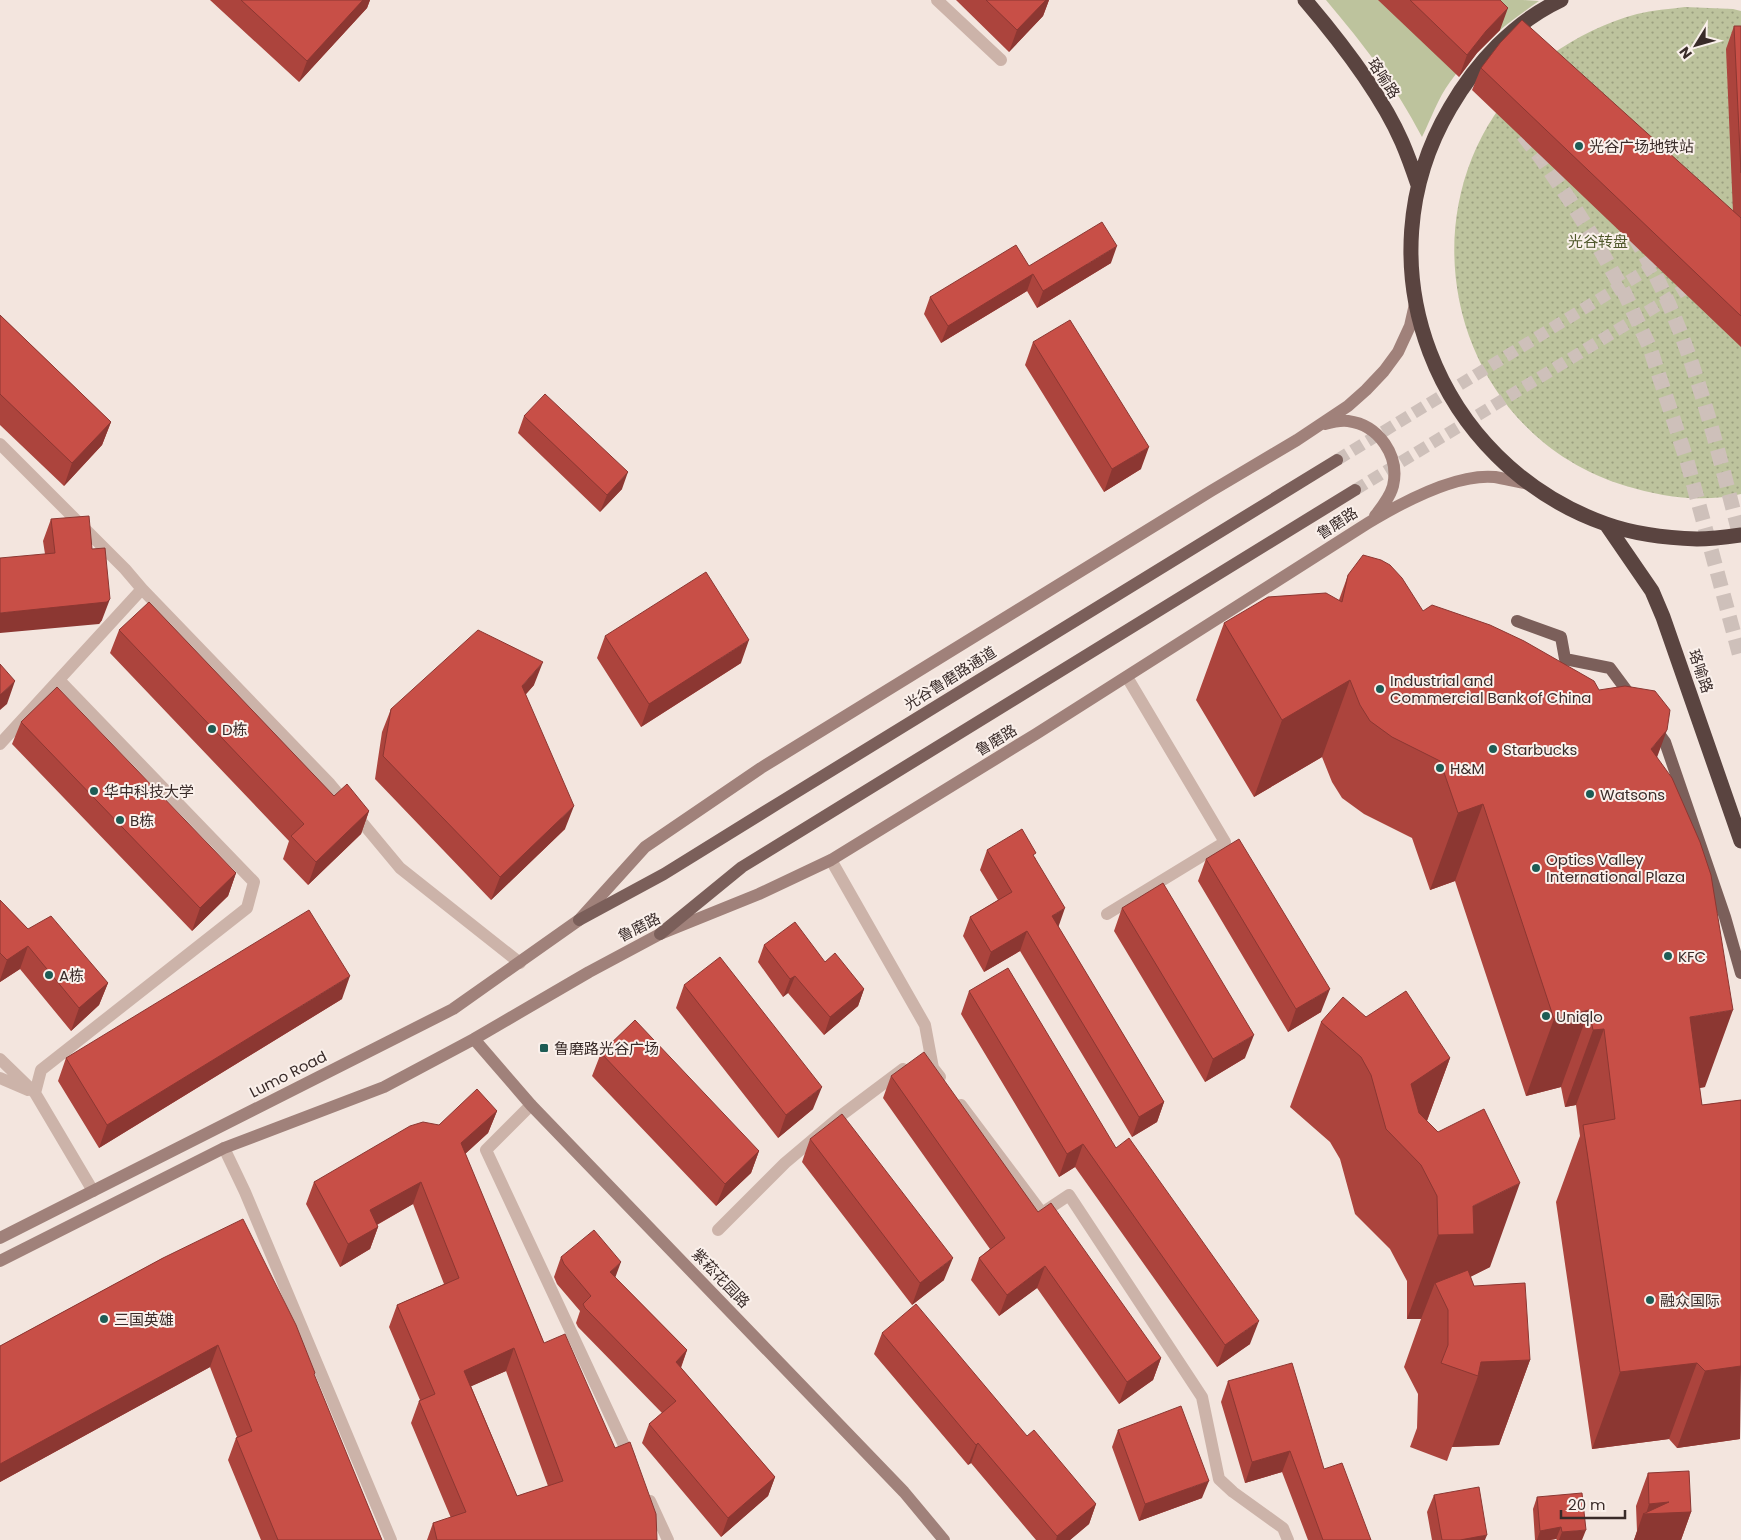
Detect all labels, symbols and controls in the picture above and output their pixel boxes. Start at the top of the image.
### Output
north arrow [1671,20,1721,70]
text: N [1674,43,1697,63]
street label: 珞喻路 [1363,53,1405,103]
place label: 光谷广场地铁站 [1589,136,1694,157]
marker: 光谷广场地铁站 [1573,140,1585,152]
park label: 光谷转盘 [1568,231,1628,252]
street label: 鲁磨路 [1312,502,1362,544]
street label: 光谷鲁磨路通道 [900,641,1000,715]
street label: 珞喻路 [1684,646,1718,696]
place label: Industrial and Commercial Bank of China [1390,670,1591,708]
marker: Industrial and Commercial Bank of China [1374,683,1386,695]
place label: D栋 [222,719,248,740]
street label: 鲁磨路 [971,719,1021,761]
marker: D栋 [206,723,218,735]
place label: Starbucks [1503,739,1578,760]
marker: Starbucks [1487,743,1499,755]
place label: H&M [1450,758,1484,779]
marker: H&M [1434,762,1446,774]
place label: 华中科技大学 [104,781,194,802]
place label: Watsons [1600,784,1665,805]
marker: 华中科技大学 [88,785,100,797]
marker: Watsons [1584,788,1596,800]
place label: B栋 [130,810,154,831]
marker: B栋 [114,814,126,826]
place label: Optics Valley International Plaza [1546,849,1685,887]
marker: Optics Valley International Plaza [1530,862,1542,874]
street label: 鲁磨路 [614,907,664,947]
place label: KFC [1678,946,1706,967]
marker: KFC [1662,950,1674,962]
place label: A栋 [59,965,84,986]
marker: A栋 [43,969,55,981]
place label: Uniqlo [1556,1006,1603,1027]
marker: Uniqlo [1540,1010,1552,1022]
place label: 鲁磨路光谷广场 [554,1038,659,1059]
marker: 鲁磨路光谷广场 [538,1042,550,1054]
street label: Lumo Road [246,1046,330,1102]
street label: 紫菘花园路 [687,1244,755,1312]
place label: 融众国际 [1660,1290,1720,1311]
marker: 融众国际 [1644,1294,1656,1306]
place label: 三国英雄 [114,1309,174,1330]
marker: 三国英雄 [98,1313,110,1325]
scale bar [1561,1488,1625,1520]
text: 20 m [1568,1494,1606,1515]

